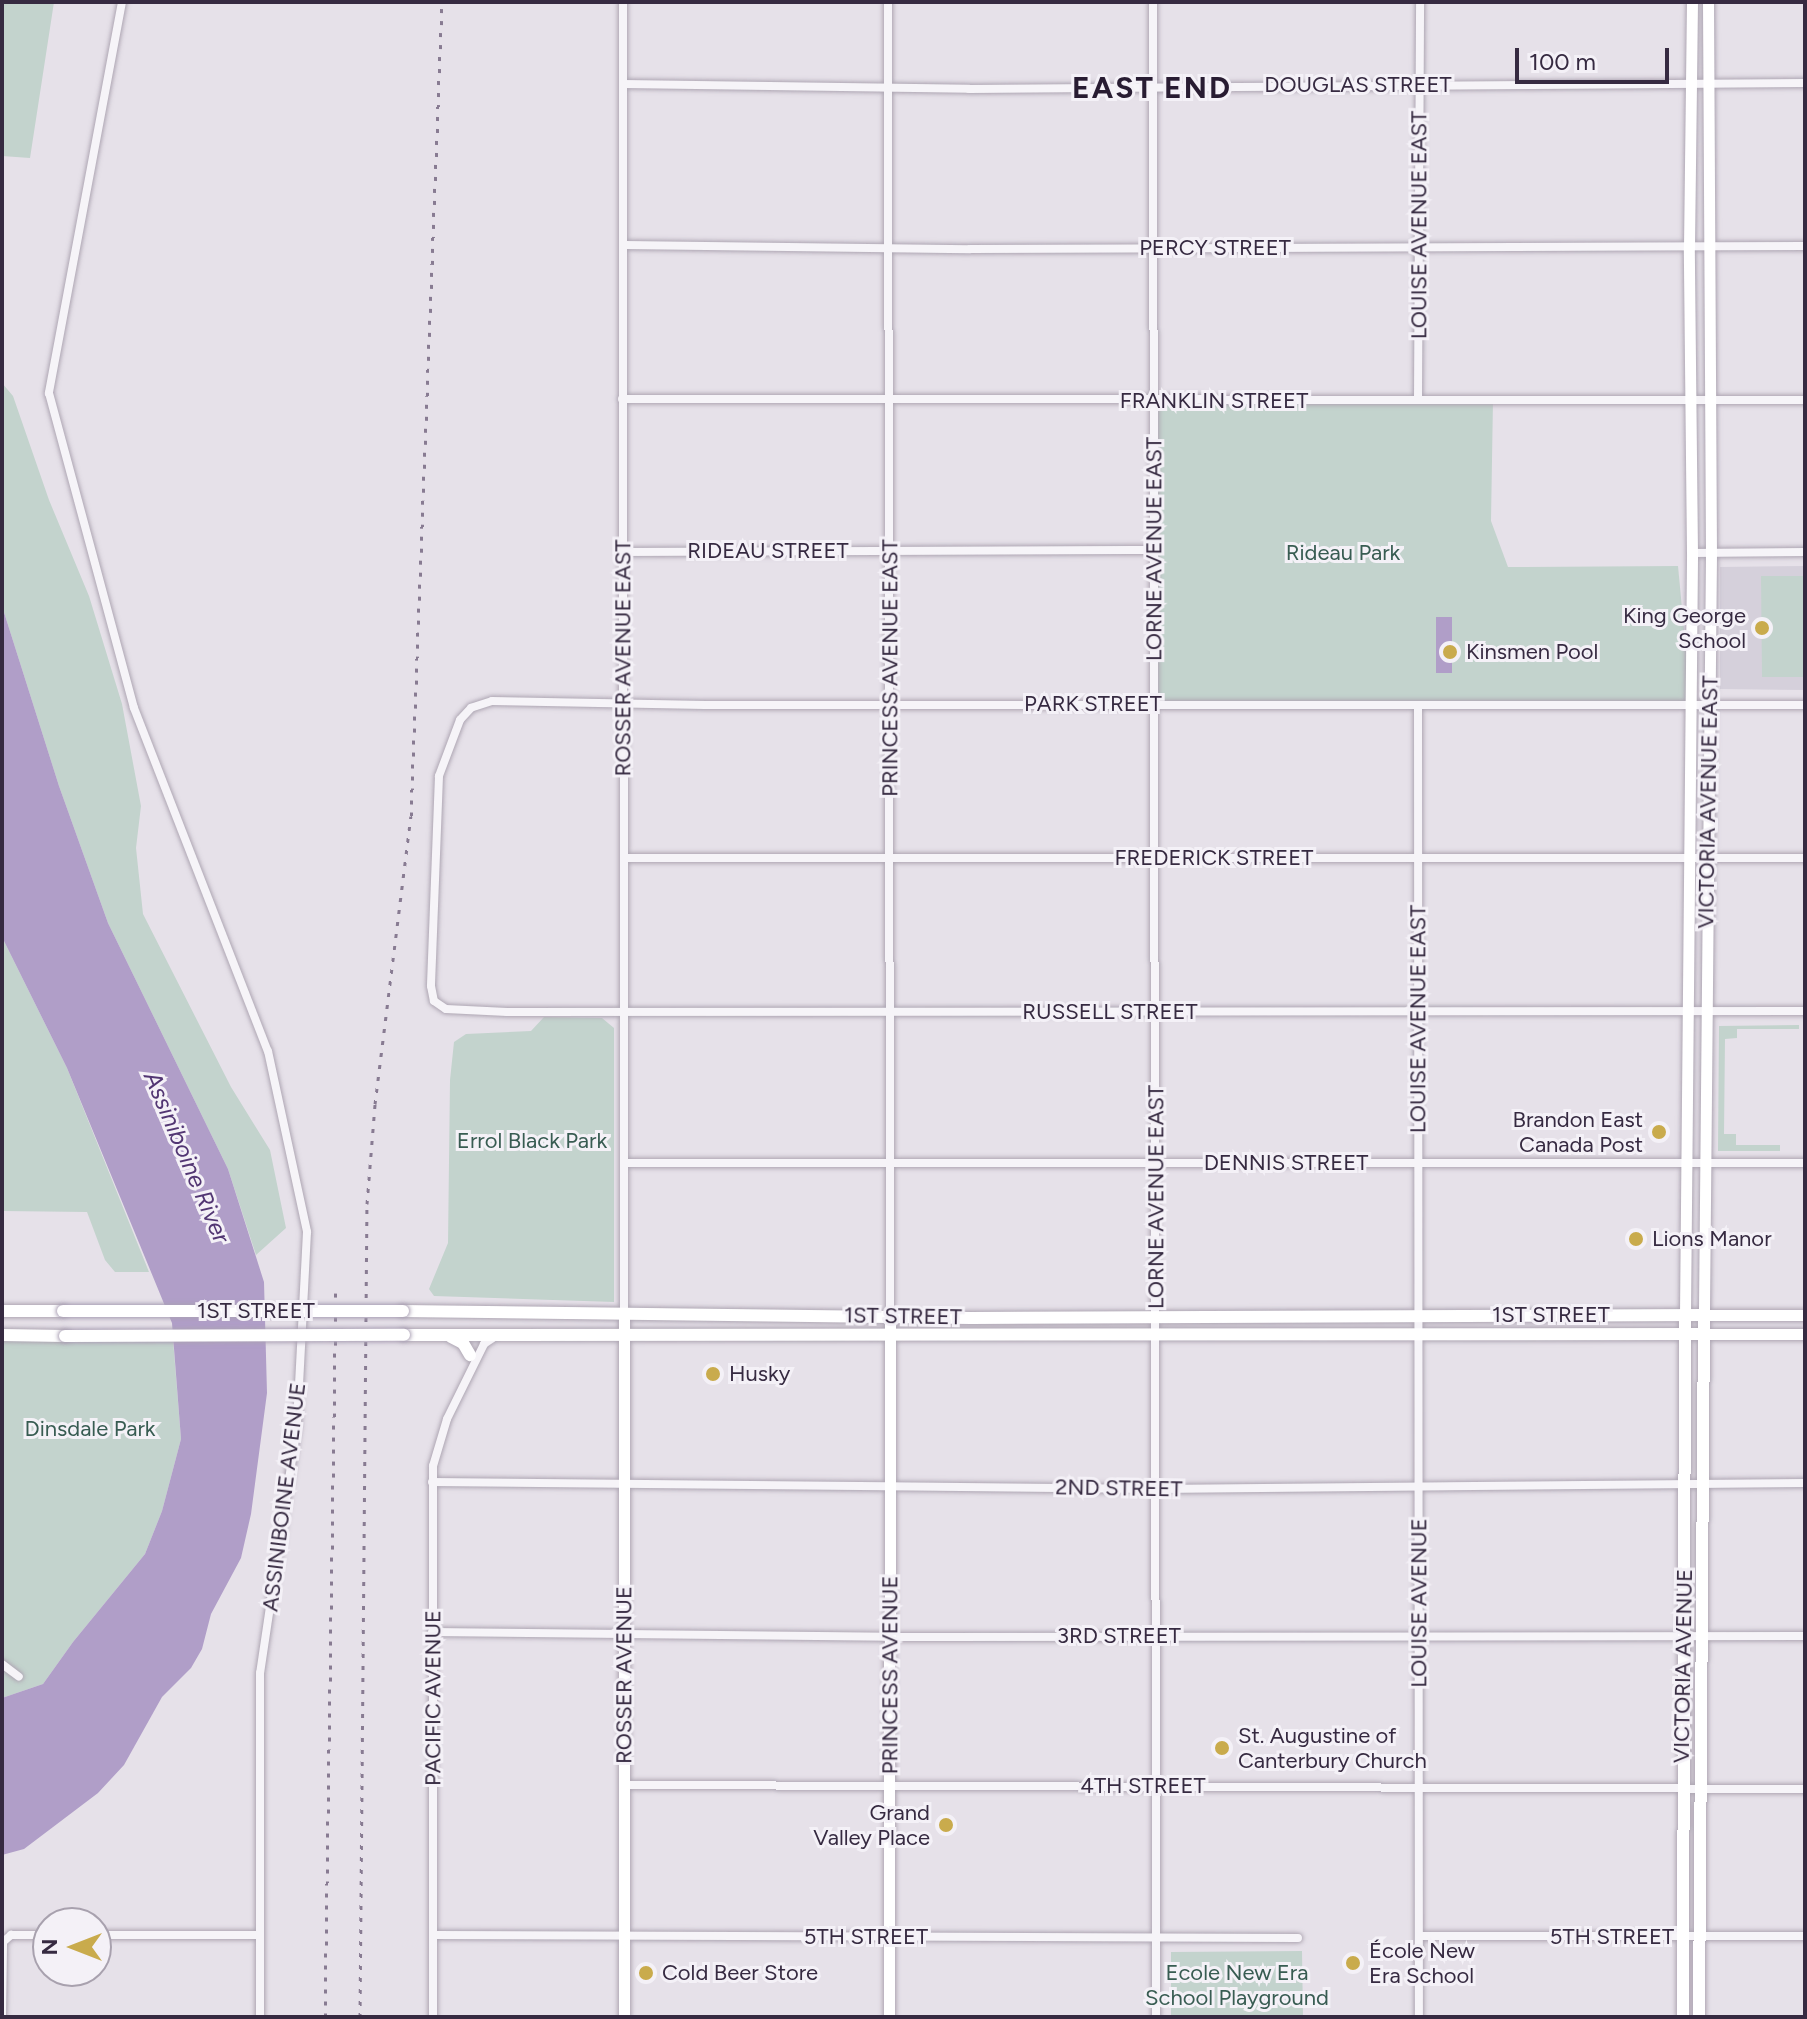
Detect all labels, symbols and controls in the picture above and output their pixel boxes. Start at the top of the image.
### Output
scale bar [1519,32,1673,82]
text: 100 m [1529,47,1596,76]
district label: EAST END [1072,70,1232,106]
street label: DOUGLAS STREET [1264,72,1452,98]
street label: LOUISE AVENUE EAST [1406,111,1432,339]
street label: PERCY STREET [1139,235,1291,261]
street label: FRANKLIN STREET [1120,388,1308,414]
street label: LORNE AVENUE EAST [1141,437,1167,661]
street label: RIDEAU STREET [687,538,849,564]
street label: PRINCESS AVENUE EAST [877,539,903,797]
street label: ROSSER AVENUE EAST [610,540,636,776]
park label: Rideau Park [1286,540,1400,566]
place label: King George School [1623,602,1746,654]
marker: King George School [1753,619,1771,637]
place label: Kinsmen Pool [1466,639,1598,665]
marker: Kinsmen Pool [1441,643,1459,661]
street label: VICTORIA AVENUE EAST [1693,675,1723,929]
street label: PARK STREET [1024,691,1162,717]
street label: FREDERICK STREET [1115,845,1313,871]
street label: LOUISE AVENUE EAST [1405,905,1431,1133]
street label: RUSSELL STREET [1022,999,1198,1025]
water label: Assiniboine River [138,1067,236,1247]
street label: LORNE AVENUE EAST [1143,1085,1169,1309]
place label: Brandon East Canada Post [1512,1106,1643,1158]
marker: Brandon East Canada Post [1650,1123,1668,1141]
park label: Errol Black Park [457,1128,607,1154]
street label: DENNIS STREET [1204,1150,1368,1176]
place label: Lions Manor [1652,1226,1772,1252]
marker: Lions Manor [1627,1230,1645,1248]
street label: 1ST STREET [197,1298,315,1324]
street label: 1ST STREET [844,1302,962,1330]
street label: 1ST STREET [1492,1302,1610,1328]
place label: Husky [729,1361,790,1387]
marker: Husky [704,1365,722,1383]
street label: ASSINIBOINE AVENUE [257,1381,311,1613]
park label: Dinsdale Park [24,1416,156,1442]
street label: 2ND STREET [1055,1474,1183,1502]
street label: LOUISE AVENUE [1406,1518,1432,1688]
street label: VICTORIA AVENUE [1668,1569,1698,1763]
street label: PRINCESS AVENUE [877,1576,903,1774]
street label: ROSSER AVENUE [611,1586,637,1764]
street label: PACIFIC AVENUE [420,1610,446,1786]
street label: 3RD STREET [1057,1623,1181,1649]
place label: St. Augustine of Canterbury Church [1238,1722,1427,1774]
marker: St. Augustine of Canterbury Church [1213,1739,1231,1757]
street label: 4TH STREET [1080,1773,1206,1799]
place label: Grand Valley Place [813,1799,930,1850]
marker: Grand Valley Place [937,1816,955,1834]
north arrow [32,1907,112,1987]
street label: 5TH STREET [804,1924,928,1950]
street label: 5TH STREET [1550,1924,1674,1950]
place label: École New Era School [1369,1937,1475,1988]
text: N [36,1939,63,1956]
marker: École New Era School [1344,1954,1362,1972]
park label: Ecole New Era School Playground [1145,1959,1329,2010]
place label: Cold Beer Store [662,1960,818,1986]
marker: Cold Beer Store [637,1964,655,1982]

